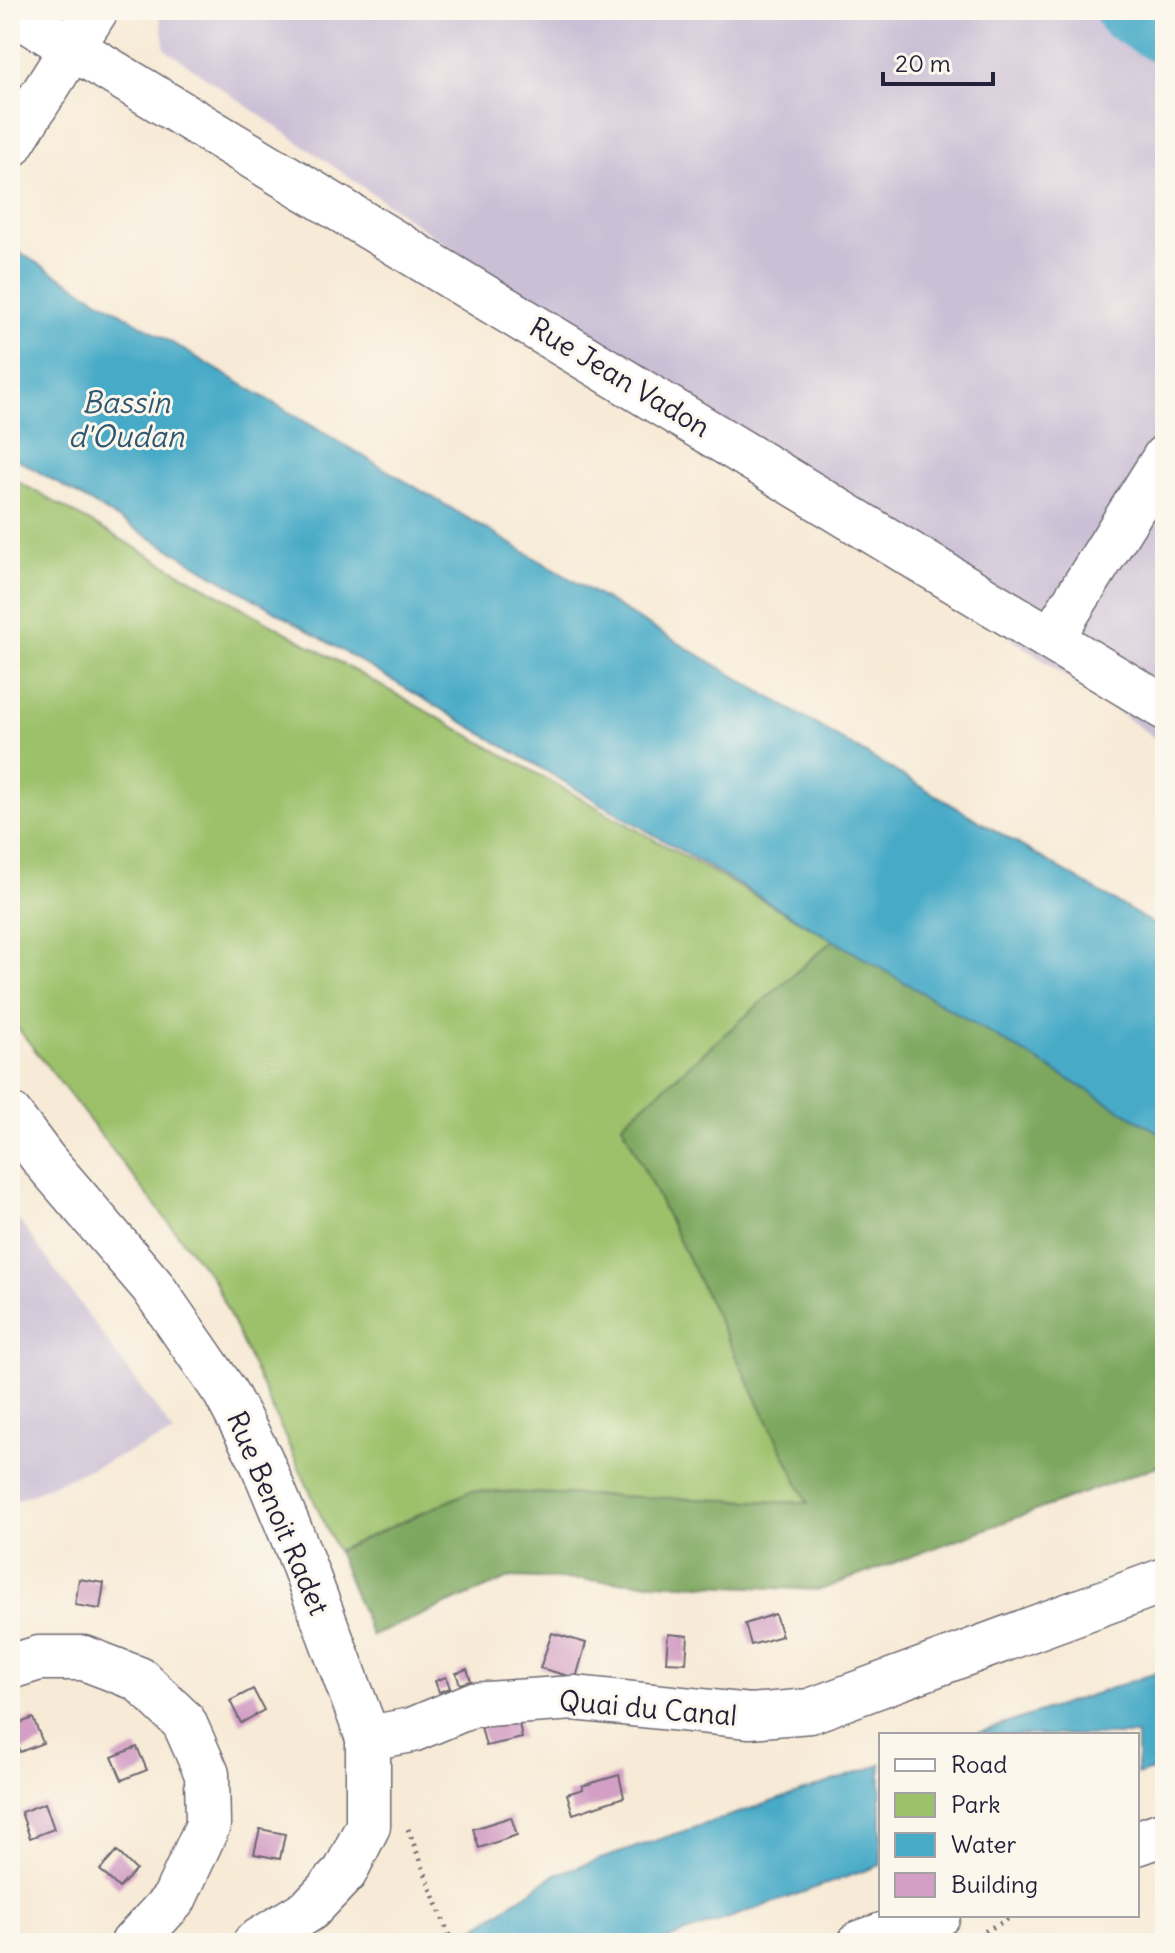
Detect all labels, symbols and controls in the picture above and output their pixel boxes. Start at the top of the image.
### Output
scale bar [883,36,993,86]
text: 20 m [895,48,951,78]
street label: Rue Jean Vadon [523,309,717,445]
water label: Bassin d'Oudan [68,383,185,455]
street label: Rue Benoit Radet [219,1406,337,1620]
street label: Quai du Canal [558,1682,738,1734]
legend [879,1733,1139,1917]
text: Road [951,1749,1007,1779]
text: Park [951,1789,1001,1819]
text: Water [951,1829,1016,1859]
text: Building [951,1869,1038,1899]

